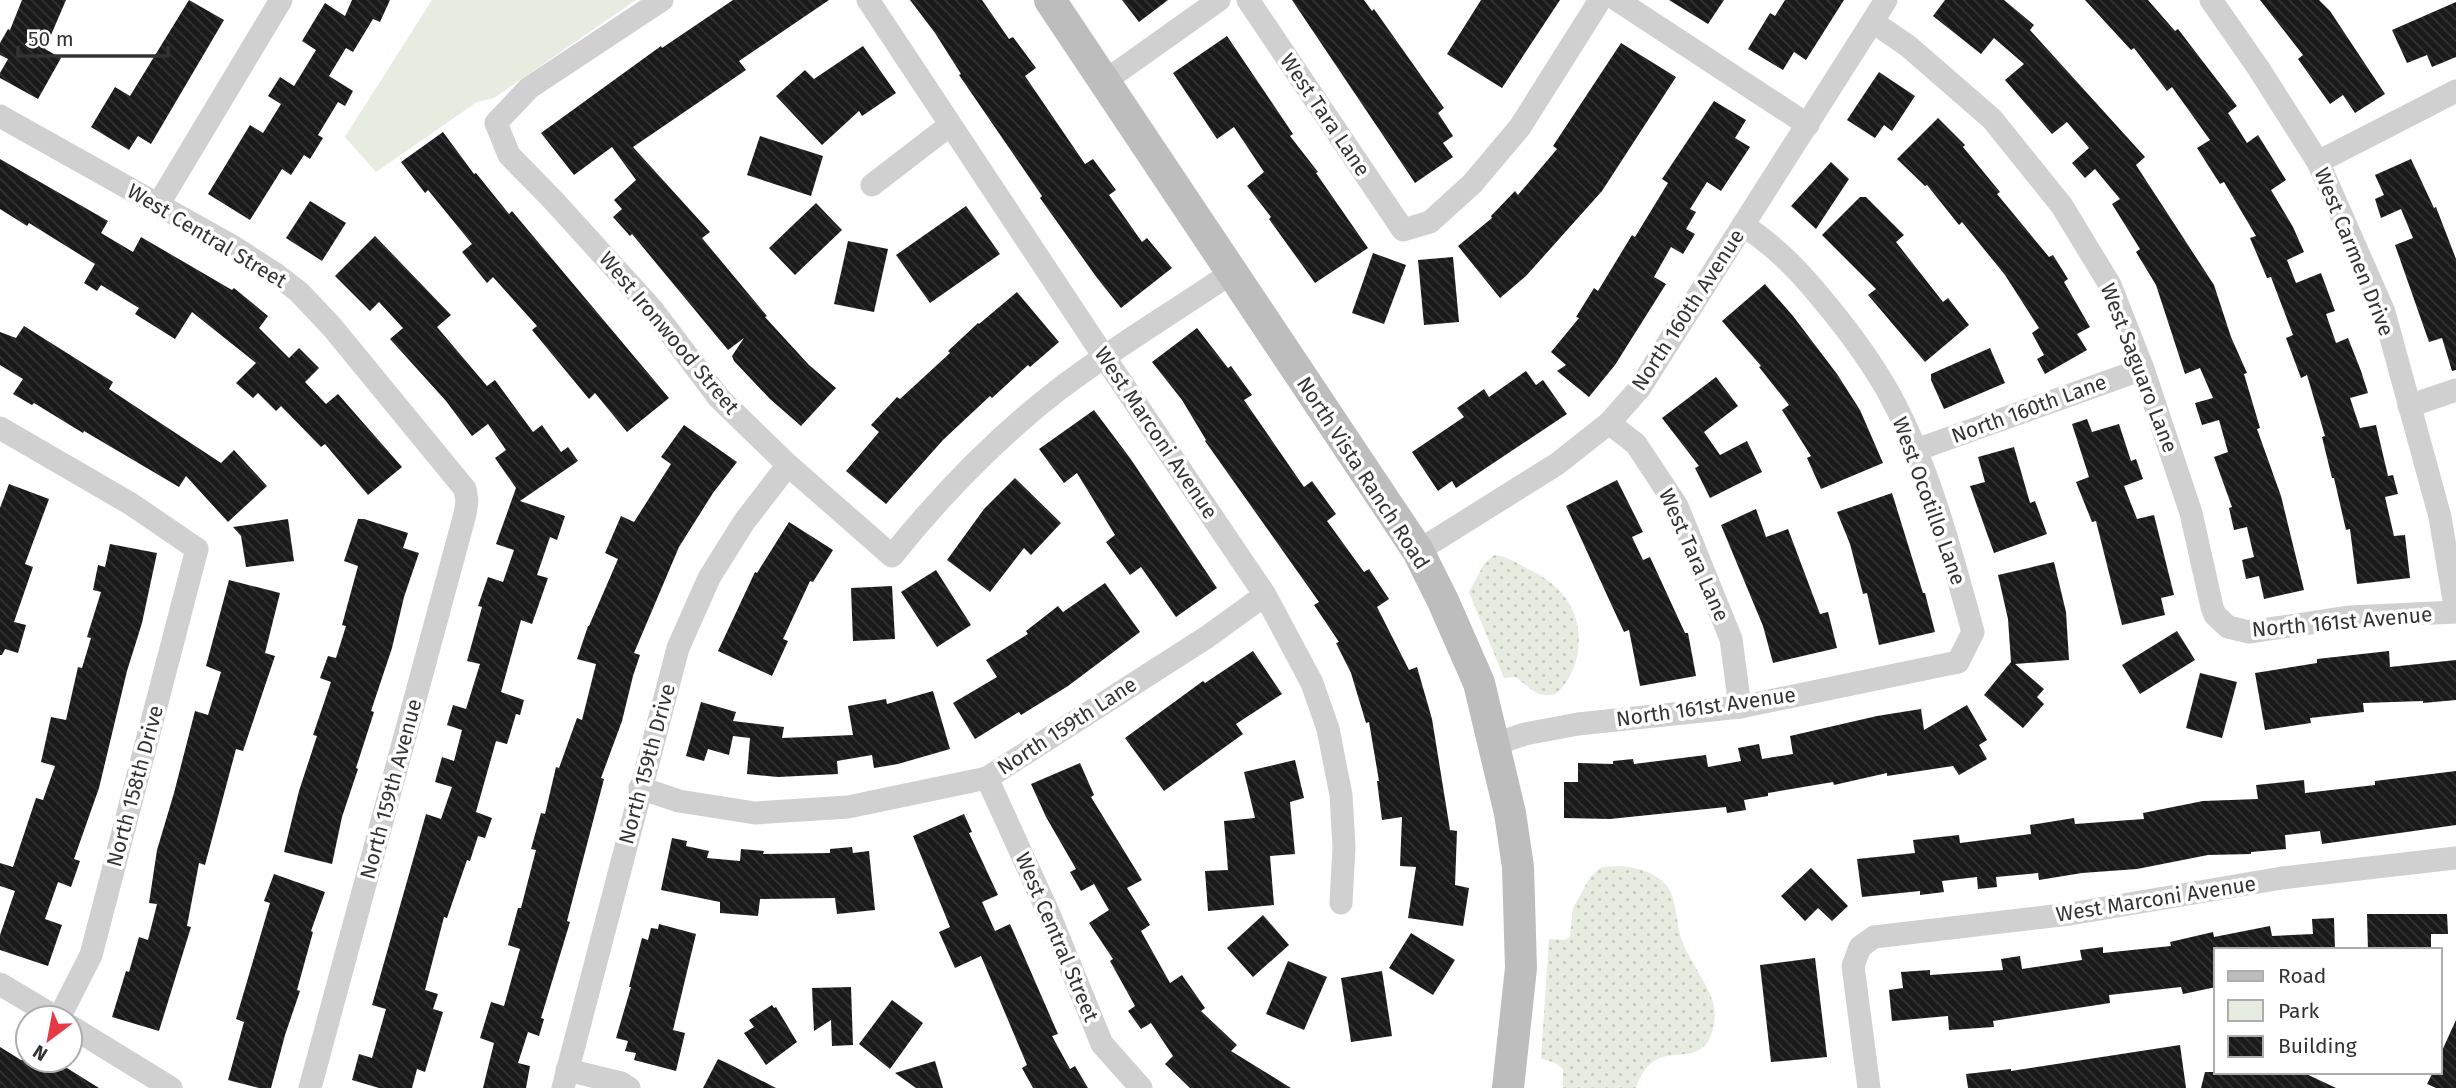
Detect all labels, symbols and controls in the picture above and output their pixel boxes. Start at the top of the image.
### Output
scale bar [18,14,168,58]
text: 50 m [28,26,74,52]
street label: West Tara Lane [1274,49,1376,181]
street label: West Carmen Drive [2308,164,2400,340]
street label: West Central Street [123,178,292,294]
street label: North 160th Avenue [1626,224,1750,396]
street label: West Ironwood Street [593,246,745,420]
street label: West Saguaro Lane [2095,280,2183,456]
street label: West Marconi Avenue [1089,342,1223,524]
street label: North 160th Lane [1948,369,2110,449]
street label: North Vista Ranch Road [1291,372,1435,574]
street label: West Ocotillo Lane [1887,413,1971,589]
street label: West Tara Lane [1653,485,1735,625]
street label: North 161st Avenue [2251,601,2433,643]
street label: North 159th Lane [992,671,1142,781]
street label: North 159th Drive [613,681,681,847]
street label: North 161st Avenue [1614,682,1798,732]
street label: North 159th Avenue [354,696,428,882]
street label: North 158th Drive [101,702,169,870]
street label: West Central Street [1010,848,1105,1026]
street label: West Marconi Avenue [2054,870,2258,928]
legend [2214,948,2442,1074]
text: Road [2278,963,2326,989]
text: Park [2278,998,2320,1024]
north arrow [14,1004,84,1074]
text: Building [2278,1033,2357,1059]
text: N [29,1040,52,1066]

